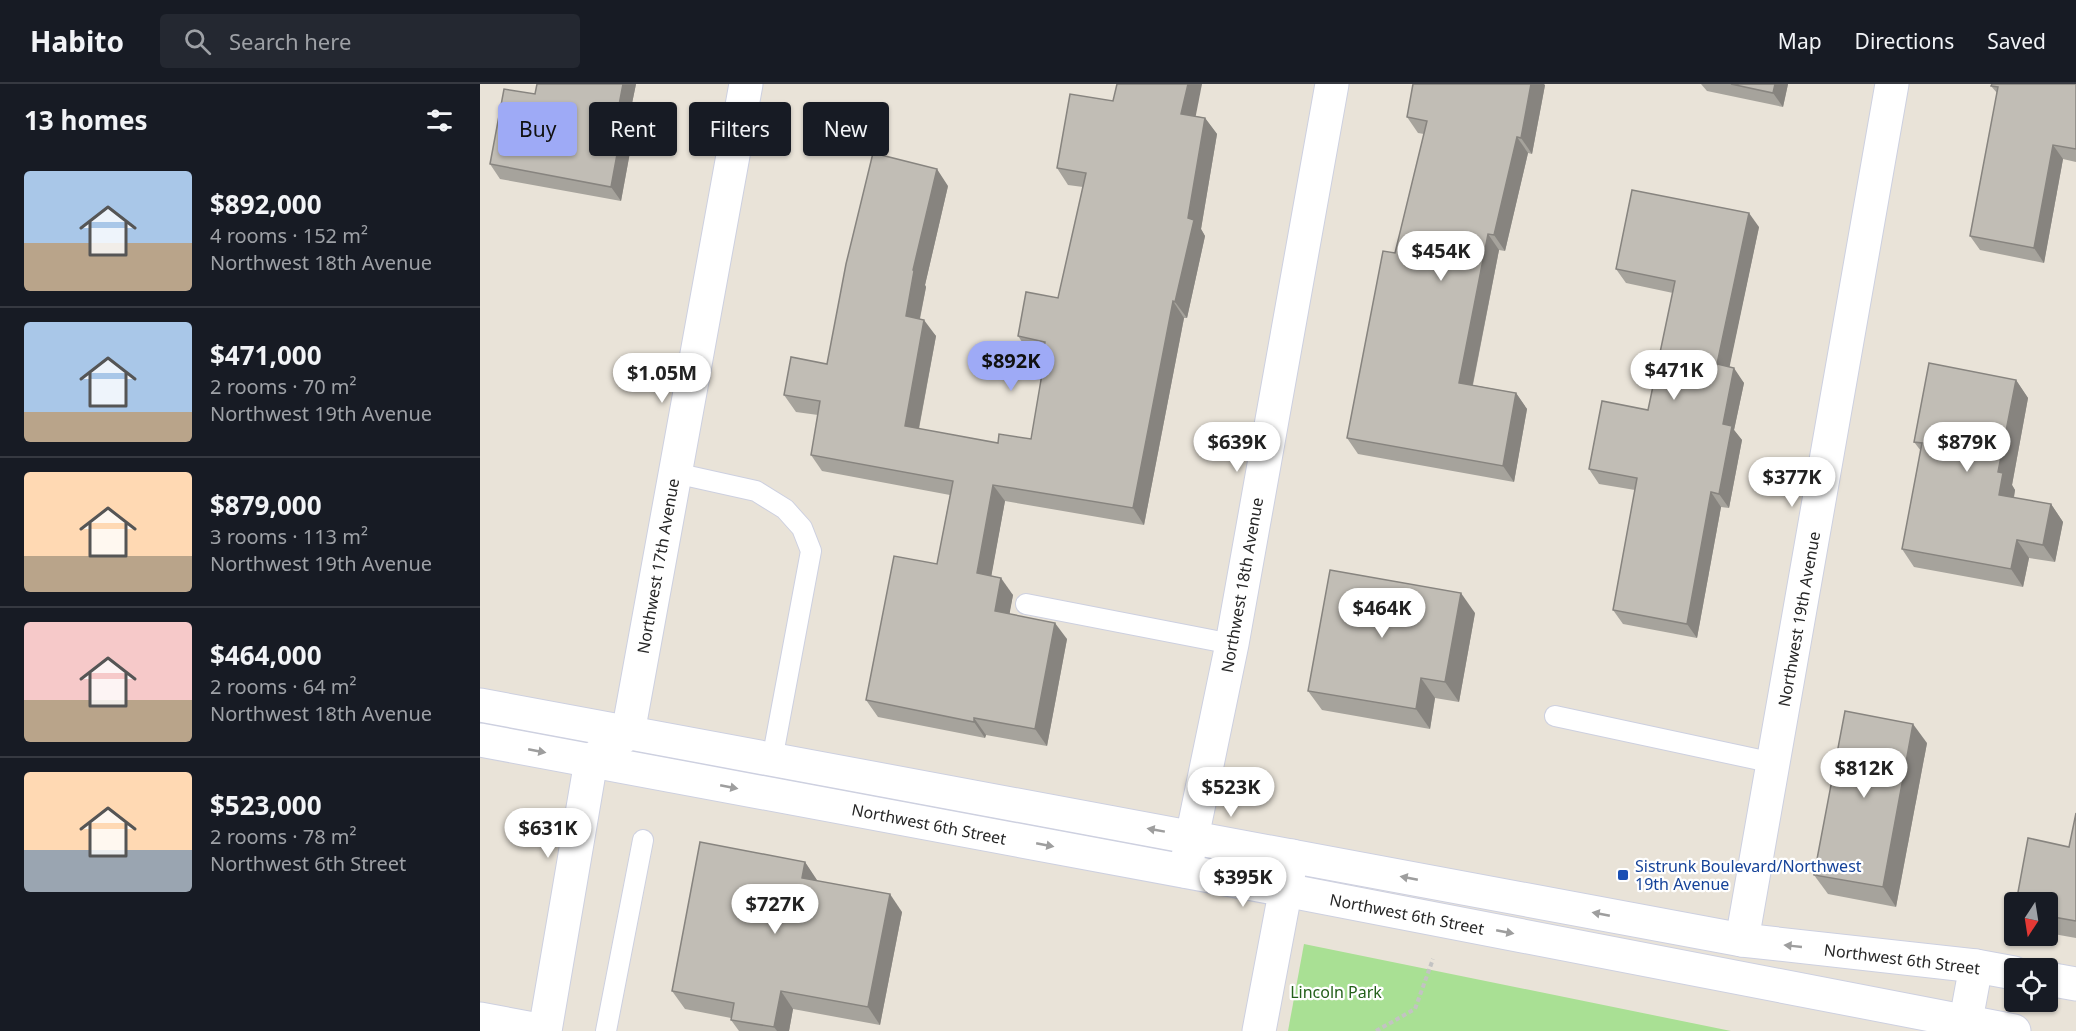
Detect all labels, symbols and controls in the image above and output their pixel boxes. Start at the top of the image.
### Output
search box [160,14,580,68]
text: Habito [30,22,124,60]
icon: search [181,25,214,58]
text: Search here [229,26,351,56]
text: Map [1778,27,1822,55]
text: Directions [1855,27,1954,55]
text: Saved [1987,27,2046,55]
text: 13 homes [24,102,148,138]
chip: Buy [498,102,577,156]
chip: Rent [589,102,677,156]
chip: Filters [689,102,791,156]
chip: New [803,102,889,156]
icon: filters [423,104,456,137]
text: $892,000 [210,186,322,222]
icon: home [72,195,144,267]
text: 4 rooms · 152 m² [210,222,368,249]
pin: $454K [1399,231,1483,282]
text: $454K [1411,237,1471,264]
text: Northwest 18th Avenue [210,249,432,276]
text: $471,000 [210,337,322,373]
pin: $892K [969,341,1053,392]
icon: home [72,346,144,418]
text: $892K [981,347,1041,374]
pin: $471K [1632,350,1716,401]
pin: $1.05M [613,353,711,404]
text: $471K [1644,356,1704,383]
text: $1.05M [627,359,697,386]
text: 2 rooms · 70 m² [210,373,357,400]
text: Northwest 19th Avenue [210,400,432,427]
pin: $639K [1195,422,1279,473]
pin: $879K [1925,422,2009,473]
text: $639K [1207,428,1267,455]
text: $879K [1937,428,1997,455]
pin: $377K [1750,457,1834,508]
text: $377K [1762,463,1822,490]
street label: Northwest 17th Avenue [632,477,684,655]
text: $879,000 [210,487,322,523]
icon: home [72,496,144,568]
street label: Northwest 18th Avenue [1216,496,1268,674]
text: 3 rooms · 113 m² [210,523,368,550]
street label: Northwest 19th Avenue [1773,530,1825,708]
text: Northwest 19th Avenue [210,550,432,577]
pin: $464K [1340,588,1424,639]
text: $464K [1352,594,1412,621]
text: $464,000 [210,637,322,673]
icon: home [72,646,144,718]
text: 2 rooms · 64 m² [210,673,357,700]
text: Northwest 18th Avenue [210,700,432,727]
one-way arrow [528,747,547,756]
pin: $812K [1822,748,1906,799]
text: $812K [1834,754,1894,781]
pin: $523K [1189,767,1273,818]
text: $523K [1201,773,1261,800]
one-way arrow [720,783,739,792]
text: $523,000 [210,787,322,823]
icon: home [72,796,144,868]
street label: Northwest 6th Street [850,798,1008,850]
pin: $631K [506,808,590,859]
text: $631K [518,814,578,841]
text: 2 rooms · 78 m² [210,823,357,850]
one-way arrow [1146,825,1165,834]
one-way arrow [1035,841,1054,850]
text: Northwest 6th Street [210,850,406,877]
place label: Sistrunk Boulevard/Northwest 19th Avenue [1635,855,1862,895]
pin: $395K [1201,857,1285,908]
text: $395K [1213,863,1273,890]
marker: Sistrunk Boulevard/Northwest 19th Avenue [1616,868,1630,882]
one-way arrow [1400,873,1419,882]
pin: $727K [733,884,817,935]
street label: Northwest 6th Street [1328,888,1486,940]
text: $727K [745,890,805,917]
north arrow [2004,892,2058,946]
map controls [2004,892,2058,1012]
one-way arrow [1591,909,1610,918]
one-way arrow [1495,928,1514,937]
street label: Northwest 6th Street [1823,939,1981,980]
one-way arrow [1784,941,1803,951]
button: locate [2004,958,2058,1012]
park label: Lincoln Park [1290,981,1382,1003]

